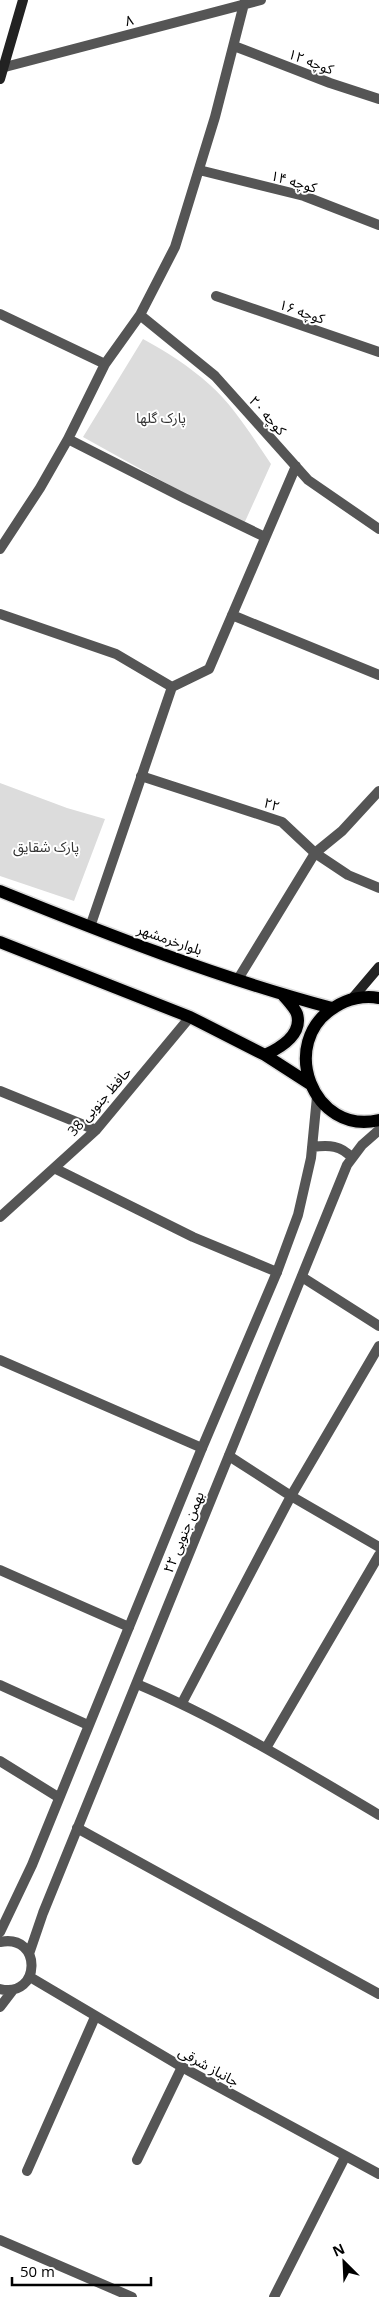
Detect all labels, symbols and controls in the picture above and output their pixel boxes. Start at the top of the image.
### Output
street label: ۸ [123,10,135,30]
street label: کوچه ۱۲ [285,44,337,79]
street label: کوچه ۱۴ [268,165,319,198]
street label: کوچه ۱۶ [276,294,328,329]
street label: کوچه ۲۰ [244,391,291,440]
park label: پارک گلها [136,408,186,428]
street label: ۲۲ [261,792,283,816]
park label: پارک شقایق [13,837,79,857]
street label: بلوارخرمشهر [134,919,205,959]
street label: حافظ جنوبی 38 [63,1062,135,1140]
street label: ۲۲ بهمن جنوبی [158,1488,208,1576]
street label: جانباز شرقی [175,2042,243,2090]
north arrow [319,2237,369,2287]
text: N [329,2239,348,2261]
scale bar [12,2254,151,2286]
text: 50 m [20,2261,55,2281]

